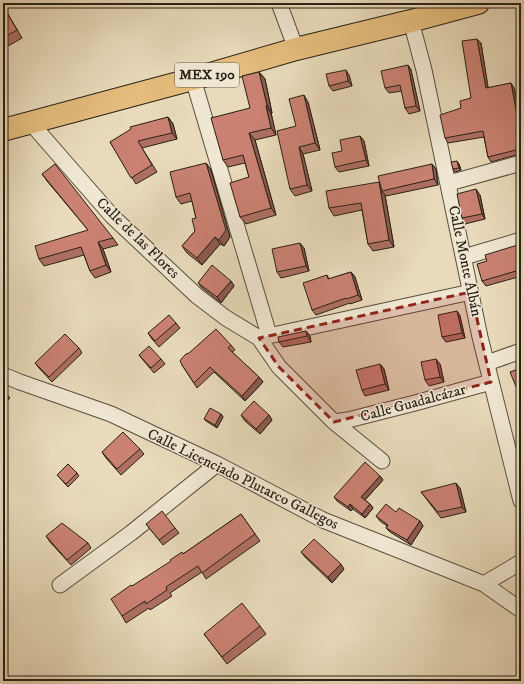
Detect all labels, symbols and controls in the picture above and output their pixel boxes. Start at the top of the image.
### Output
road number: MEX 190 [175,63,239,87]
street label: Calle de las Flores [92,194,184,282]
street label: Calle Monte Albán [444,204,486,318]
street label: Calle Guadalcázar [358,380,468,426]
street label: Calle Licenciado Plutarco Gallegos [144,424,342,534]

